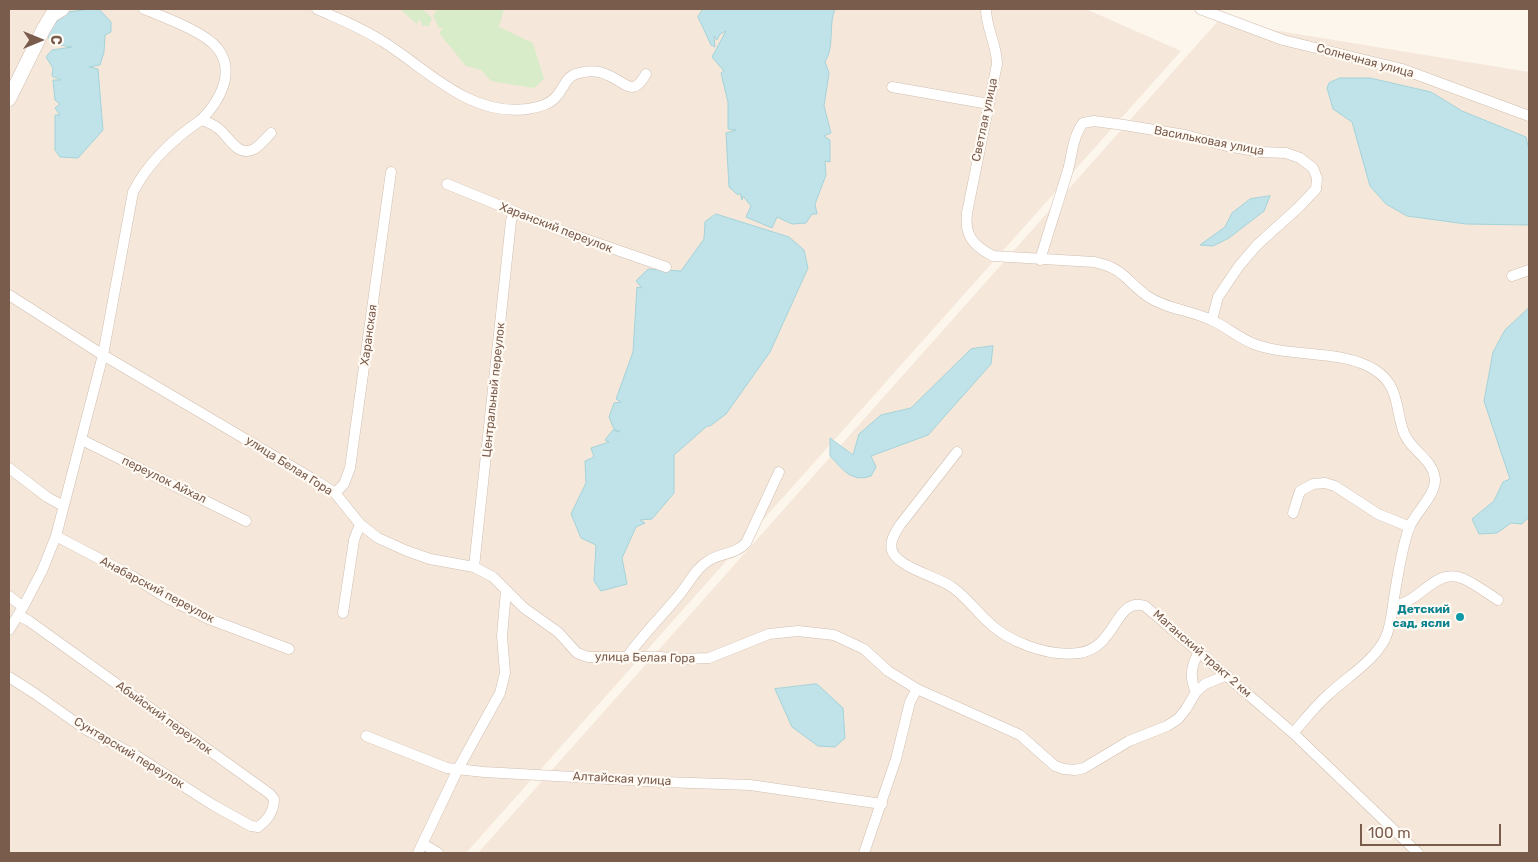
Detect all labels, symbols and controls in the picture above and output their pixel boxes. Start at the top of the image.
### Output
north arrow [15,15,65,65]
text: С [47,35,64,45]
street label: Солнечная улица [1315,41,1415,81]
street label: Светлая улица [969,77,1001,163]
street label: Васильковая улица [1153,123,1265,159]
street label: Харанский переулок [497,200,615,256]
street label: Харанская [358,304,380,366]
street label: Центральный переулок [480,322,508,458]
street label: улица Белая Гора [243,433,335,499]
street label: переулок Айхал [119,453,209,507]
street label: Анабарский переулок [97,554,217,626]
place label: Детский сад, ясли [1393,603,1450,631]
street label: Маганский тракт 2 км [1150,607,1254,701]
marker: Детский сад, ясли [1454,611,1466,623]
street label: улица Белая Гора [595,650,695,666]
street label: Абыйский переулок [113,678,215,758]
street label: Сунтарский переулок [71,714,187,792]
street label: Алтайская улица [572,769,672,789]
scale bar [1363,814,1504,846]
text: 100 m [1368,824,1410,842]

